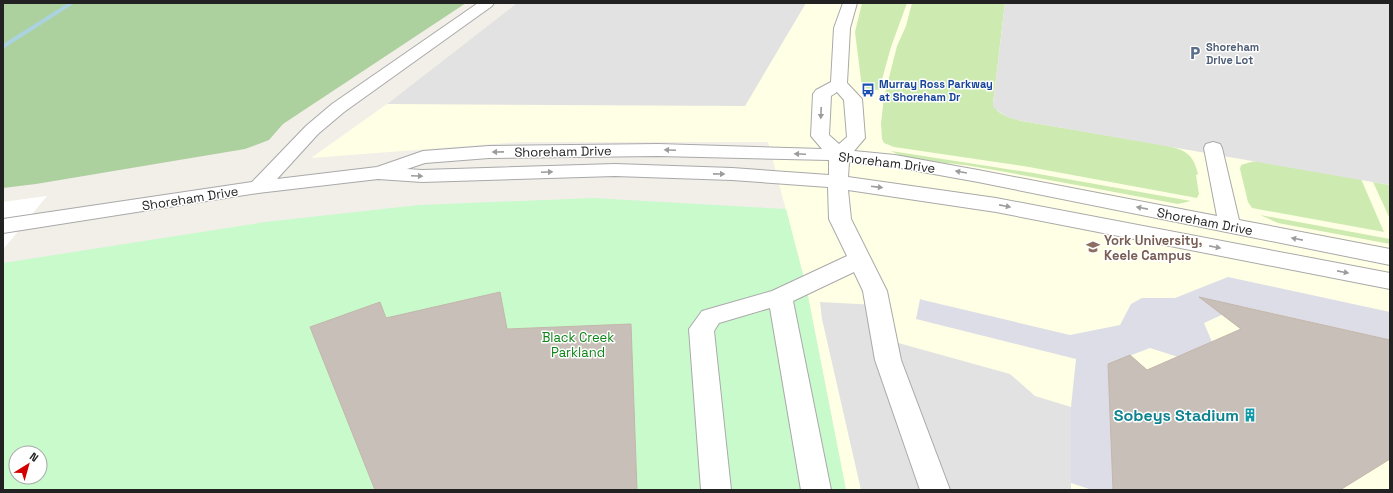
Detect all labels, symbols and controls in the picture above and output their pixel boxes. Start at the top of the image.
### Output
place label: Shoreham Drive Lot [1206,40,1259,67]
parking icon: Shoreham Drive Lot [1187,45,1203,61]
place label: Murray Ross Parkway at Shoreham Dr [879,77,993,104]
bus stop icon: Murray Ross Parkway at Shoreham Dr [860,82,876,98]
one-way arrow [818,107,824,120]
street label: Shoreham Drive [514,142,612,161]
one-way arrow [663,147,676,153]
street label: Shoreham Drive [838,148,936,177]
one-way arrow [491,149,504,155]
one-way arrow [793,151,806,157]
one-way arrow [541,169,554,175]
one-way arrow [954,169,967,175]
one-way arrow [713,171,726,177]
one-way arrow [411,172,423,179]
street label: Shoreham Drive [141,182,240,215]
one-way arrow [871,184,883,190]
one-way arrow [999,204,1011,210]
street label: Shoreham Drive [1155,204,1254,239]
one-way arrow [1136,205,1148,211]
place label: York University, Keele Campus [1104,232,1203,264]
one-way arrow [1291,235,1303,241]
school or university icon: York University, Keele Campus [1085,239,1101,255]
one-way arrow [1209,244,1221,250]
one-way arrow [1337,269,1349,275]
park label: Black Creek Parkland [542,329,614,361]
place label: Sobeys Stadium [1114,405,1239,426]
building icon: Sobeys Stadium [1242,407,1258,423]
north arrow [8,445,48,485]
text: N [27,449,41,465]

